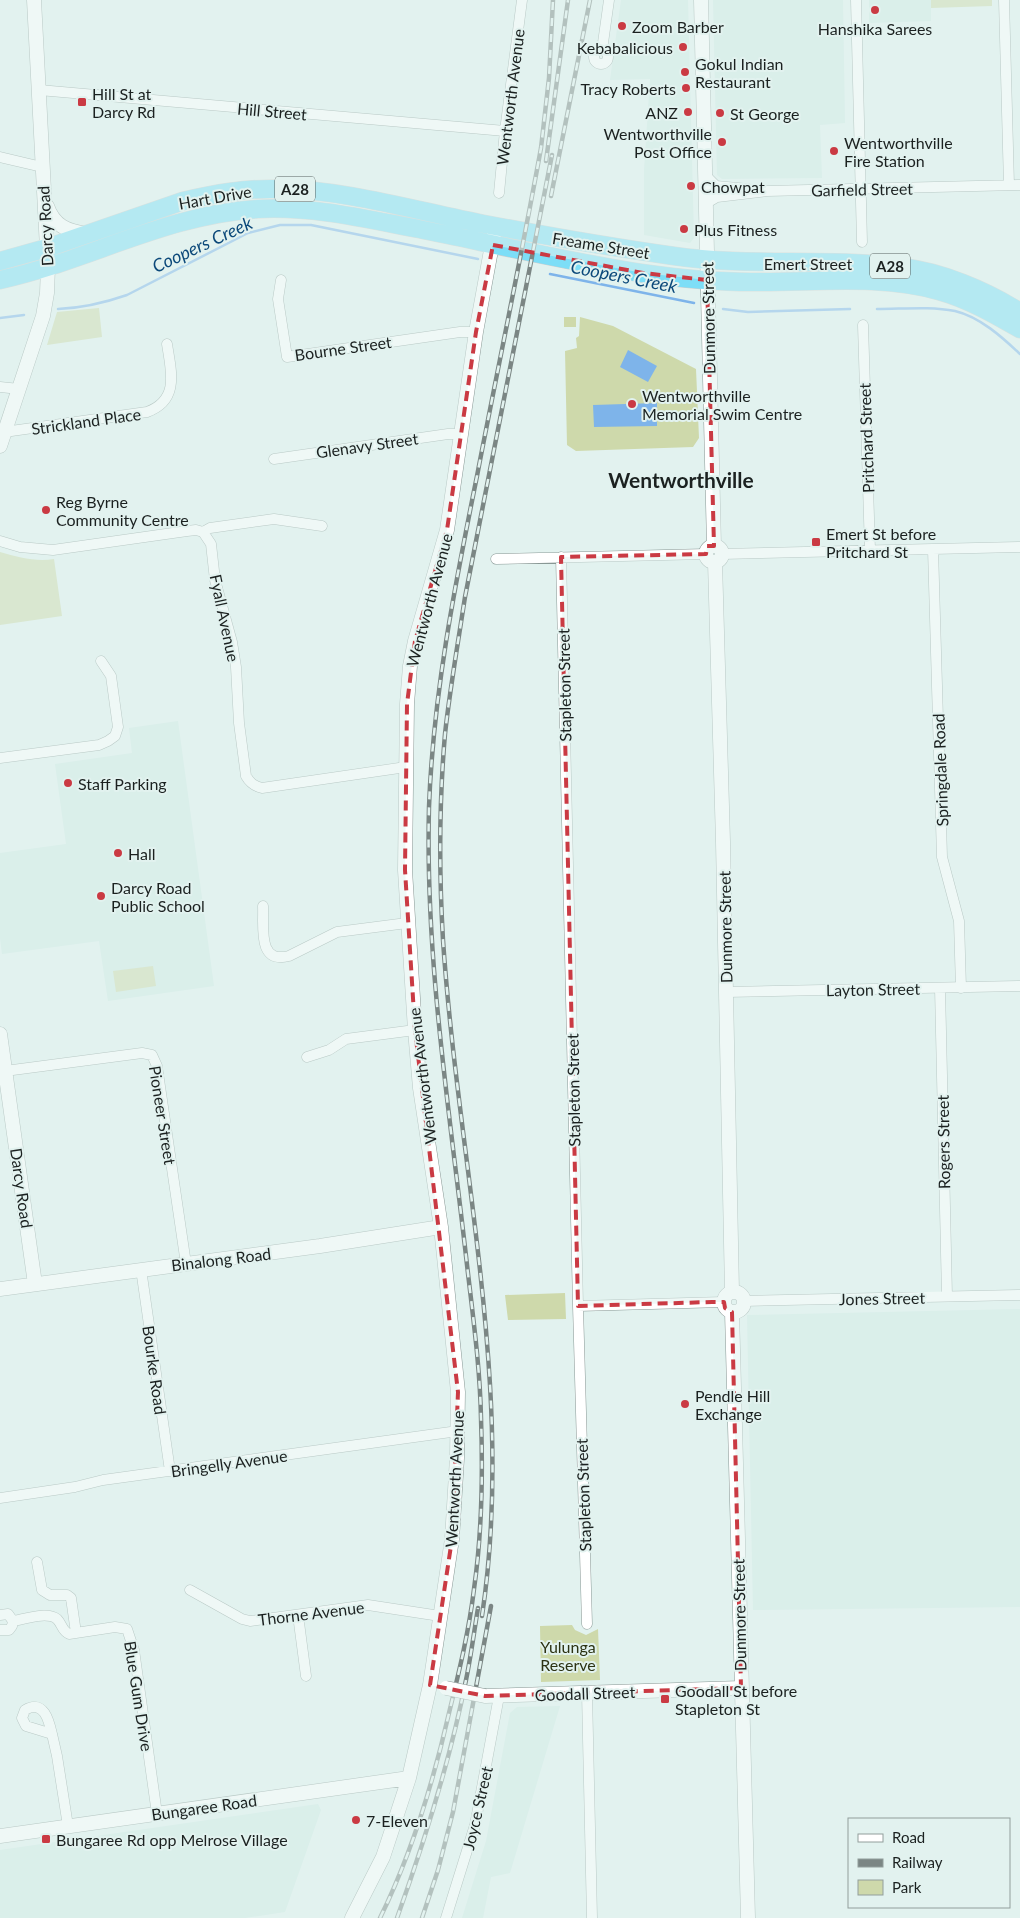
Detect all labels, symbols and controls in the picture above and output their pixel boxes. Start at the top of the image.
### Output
marker: Hanshika Sarees [869,4,881,16]
place label: Zoom Barber [632,17,724,36]
place label: Hanshika Sarees [818,19,932,38]
marker: Zoom Barber [616,20,628,32]
street label: Wentworth Avenue [492,28,528,166]
place label: Kebabalicious [577,38,673,57]
marker: Kebabalicious [677,41,689,53]
place label: Gokul Indian Restaurant [695,54,784,91]
marker: Gokul Indian Restaurant [679,66,691,78]
place label: Tracy Roberts [581,79,676,98]
marker: Tracy Roberts [680,82,692,94]
place label: Hill St at Darcy Rd [92,84,156,121]
marker: Hill St at Darcy Rd [76,96,88,108]
street label: Hill Street [236,98,308,124]
place label: ANZ [645,103,678,122]
place label: St George [730,104,800,123]
marker: ANZ [682,106,694,118]
marker: St George [714,107,726,119]
place label: Wentworthville Post Office [603,124,712,161]
place label: Wentworthville Fire Station [844,133,953,170]
marker: Wentworthville Post Office [716,136,728,148]
marker: Wentworthville Fire Station [828,145,840,157]
road number: A28 [275,176,315,202]
place label: Chowpat [701,177,765,196]
street label: Garfield Street [811,179,913,199]
marker: Chowpat [685,180,697,192]
street label: Hart Drive [177,181,253,213]
street label: Darcy Road [33,185,57,267]
water label: Coopers Creek [148,211,256,277]
place label: Plus Fitness [694,220,777,239]
marker: Plus Fitness [678,223,690,235]
street label: Freame Street [551,228,651,262]
street label: Emert Street [764,254,852,273]
road number: A28 [870,254,910,278]
water label: Coopers Creek [569,255,680,297]
street label: Dunmore Street [698,261,718,374]
street label: Bourne Street [293,332,393,364]
street label: Pritchard Street [855,382,877,493]
place label: Wentworthville Memorial Swim Centre [642,386,802,423]
marker: Wentworthville Memorial Swim Centre [626,398,638,410]
street label: Strickland Place [30,404,142,438]
street label: Glenavy Street [315,428,420,462]
district label: Wentworthville [608,467,754,492]
place label: Reg Byrne Community Centre [56,492,189,529]
marker: Reg Byrne Community Centre [40,504,52,516]
place label: Emert St before Pritchard St [826,524,936,561]
street label: Wentworth Avenue [402,531,456,669]
marker: Emert St before Pritchard St [810,536,822,548]
street label: Fyall Avenue [206,573,244,663]
street label: Stapleton Street [554,628,574,742]
street label: Springdale Road [929,713,951,827]
place label: Staff Parking [78,774,167,793]
marker: Staff Parking [62,777,74,789]
place label: Hall [128,844,155,863]
marker: Hall [112,847,124,859]
street label: Dunmore Street [715,870,735,983]
place label: Darcy Road Public School [111,878,205,915]
marker: Darcy Road Public School [95,890,107,902]
street label: Layton Street [826,979,920,999]
street label: Wentworth Avenue [404,1007,440,1145]
street label: Stapleton Street [563,1033,583,1147]
street label: Pioneer Street [146,1064,180,1166]
street label: Rogers Street [933,1095,953,1189]
street label: Darcy Road [7,1147,37,1229]
street label: Binalong Road [170,1243,272,1275]
street label: Jones Street [839,1288,925,1308]
street label: Bourke Road [139,1324,171,1416]
place label: Pendle Hill Exchange [695,1386,770,1423]
marker: Pendle Hill Exchange [679,1398,691,1410]
street label: Wentworth Avenue [441,1410,467,1548]
street label: Stapleton Street [572,1438,594,1552]
street label: Bringelly Avenue [170,1445,288,1481]
street label: Dunmore Street [729,1558,749,1671]
street label: Thorne Avenue [257,1597,365,1629]
park label: Yulunga Reserve [540,1637,596,1674]
street label: Blue Gum Drive [121,1640,157,1752]
place label: Goodall St before Stapleton St [675,1681,797,1718]
street label: Goodall Street [534,1682,636,1704]
marker: Goodall St before Stapleton St [659,1693,671,1705]
street label: Joyce Street [458,1764,496,1852]
street label: Bungaree Road [150,1790,258,1824]
place label: 7-Eleven [366,1811,428,1830]
marker: 7-Eleven [350,1814,362,1826]
legend [848,1818,1010,1908]
text: Road [892,1828,925,1846]
place label: Bungaree Rd opp Melrose Village [56,1830,288,1849]
marker: Bungaree Rd opp Melrose Village [40,1833,52,1845]
text: Railway [892,1853,943,1871]
text: Park [892,1878,922,1896]

